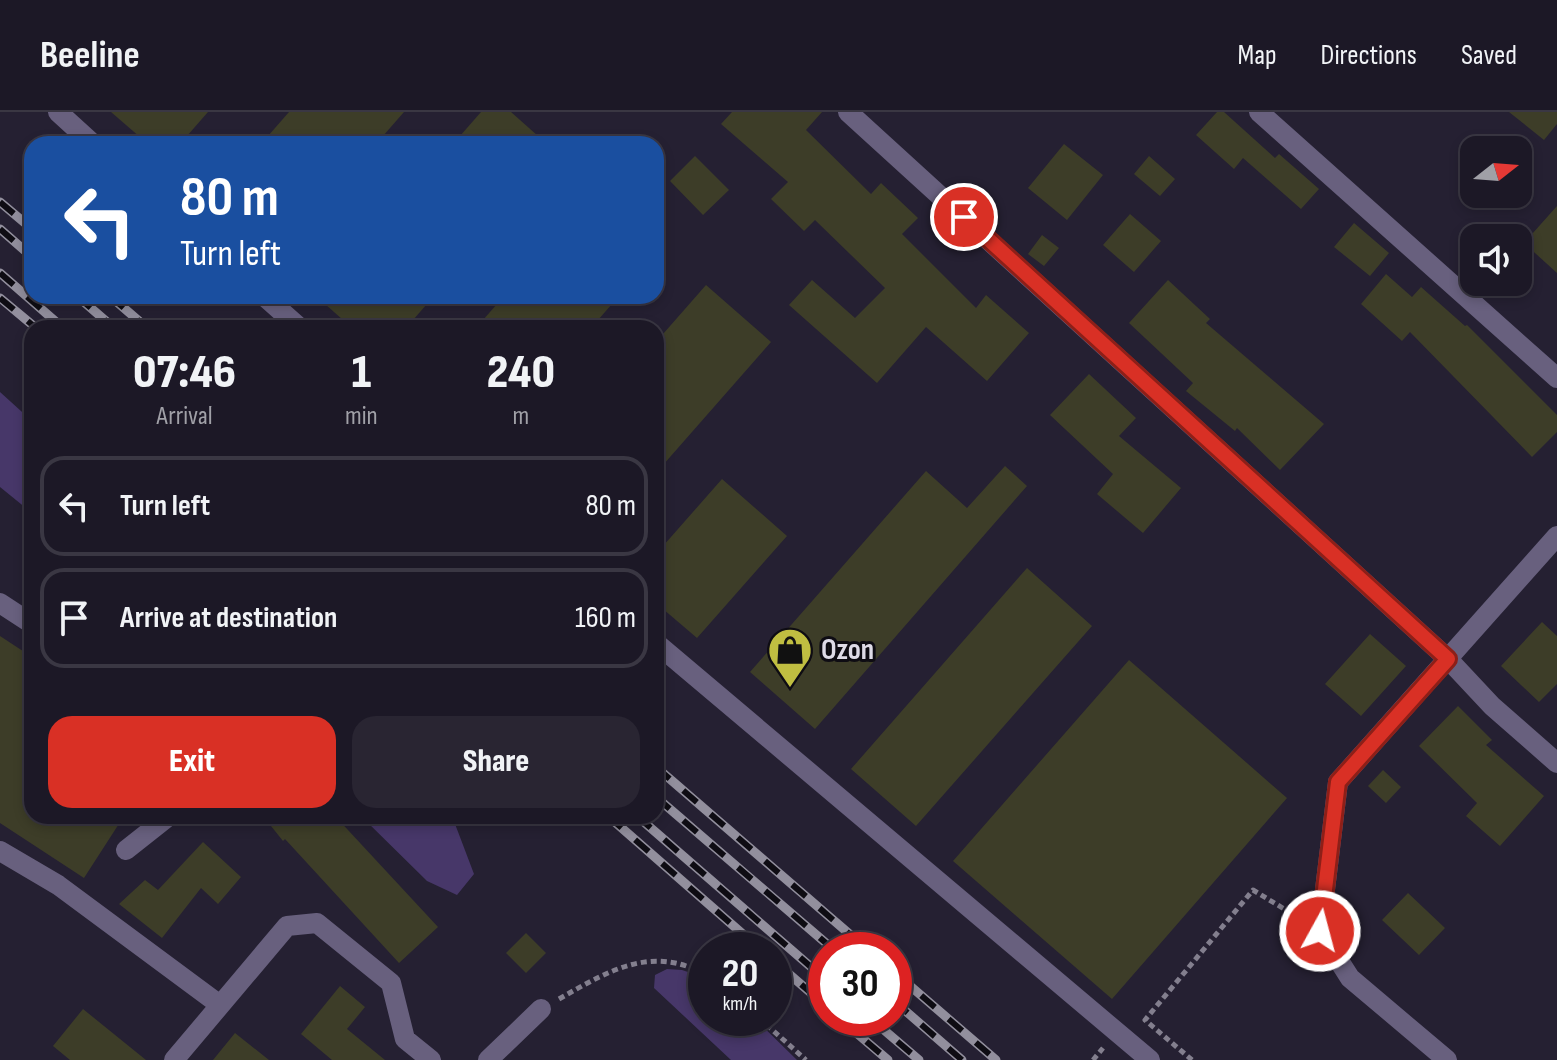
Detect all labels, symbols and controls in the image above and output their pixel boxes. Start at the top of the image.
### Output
text: Beeline [40,33,140,78]
text: Map [1238,39,1277,72]
text: Directions [1321,39,1417,72]
text: Saved [1461,39,1517,72]
north arrow [1460,136,1532,208]
map controls [1460,136,1532,296]
text: 80 m [180,165,279,232]
icon: left [48,168,152,272]
pin [930,183,998,251]
icon: arrive [942,195,986,239]
button: sound [1460,224,1532,296]
text: Turn left [180,233,281,276]
text: 07:46 [133,344,236,401]
text: 1 [352,344,371,401]
text: 240 [487,344,555,401]
text: Arrival [157,401,213,432]
text: min [345,401,378,432]
text: m [513,401,529,432]
icon: left [52,484,96,528]
text: Turn left [120,488,210,524]
text: 80 m [585,488,636,524]
icon: arrive [52,596,96,640]
text: Arrive at destination [120,600,337,636]
text: 160 m [575,600,636,636]
shop icon: Ozon [766,626,814,689]
place label: Ozon [821,632,874,668]
button: Exit [48,716,336,808]
button: Share [352,716,640,808]
position arrow [1278,889,1362,973]
speed limit sign: 30 [808,932,912,1036]
text: 20 [722,950,758,998]
text: km/h [723,992,757,1016]

